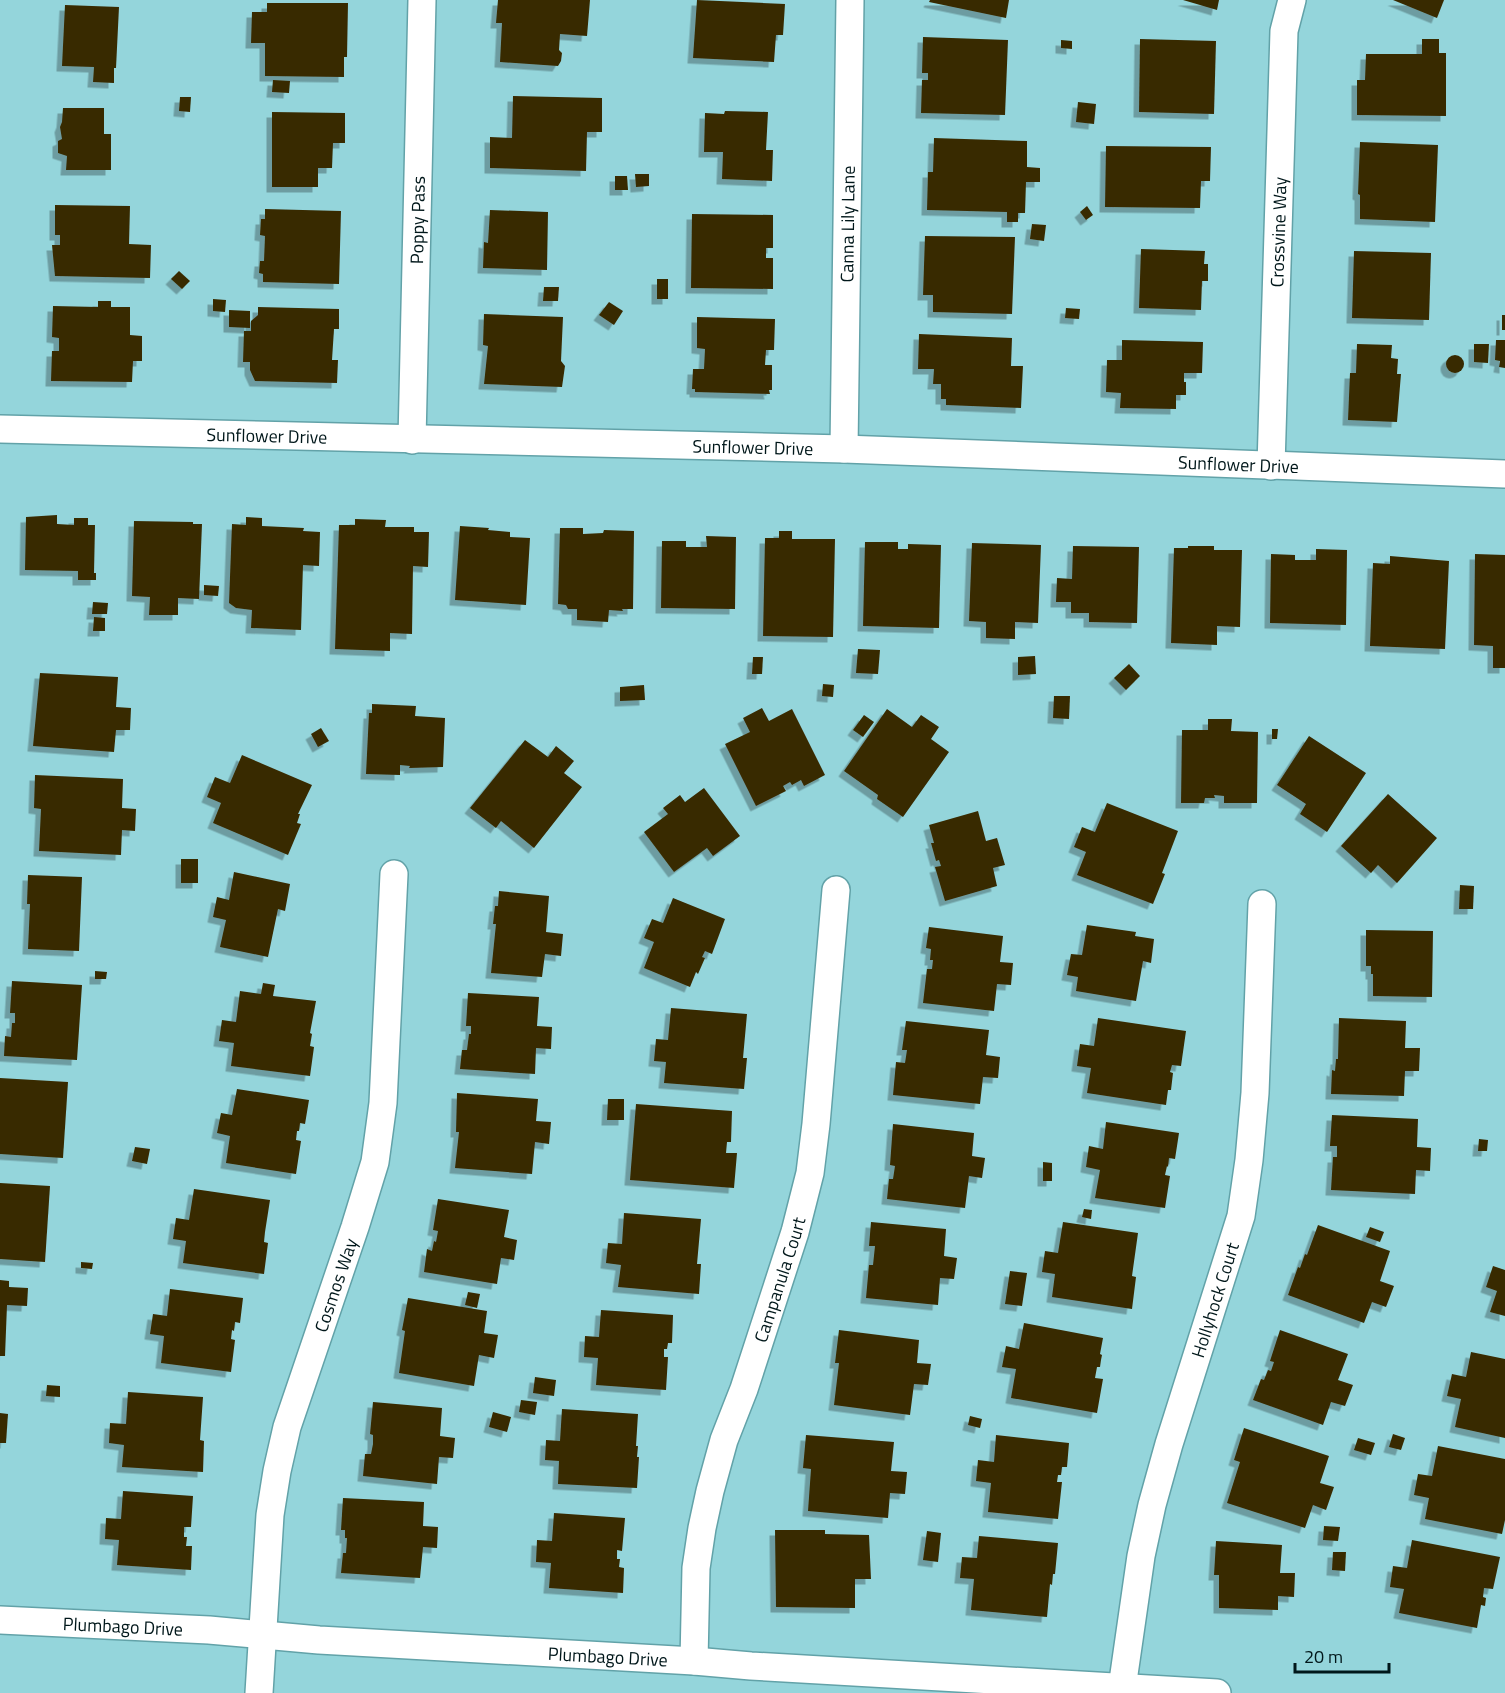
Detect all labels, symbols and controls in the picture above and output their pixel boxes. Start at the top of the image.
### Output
street label: Canna Lily Lane [833,165,861,283]
street label: Poppy Pass [403,176,431,264]
street label: Crossvine Way [1263,176,1293,288]
street label: Sunflower Drive [206,420,328,450]
street label: Sunflower Drive [692,432,814,462]
street label: Sunflower Drive [1178,448,1299,480]
street label: Campanula Court [747,1214,812,1346]
street label: Cosmos Way [307,1234,364,1336]
street label: Hollyhock Court [1184,1238,1246,1361]
street label: Plumbago Drive [62,1610,184,1642]
scale bar [1295,1636,1390,1674]
street label: Plumbago Drive [547,1639,669,1673]
text: 20 m [1304,1643,1343,1670]

